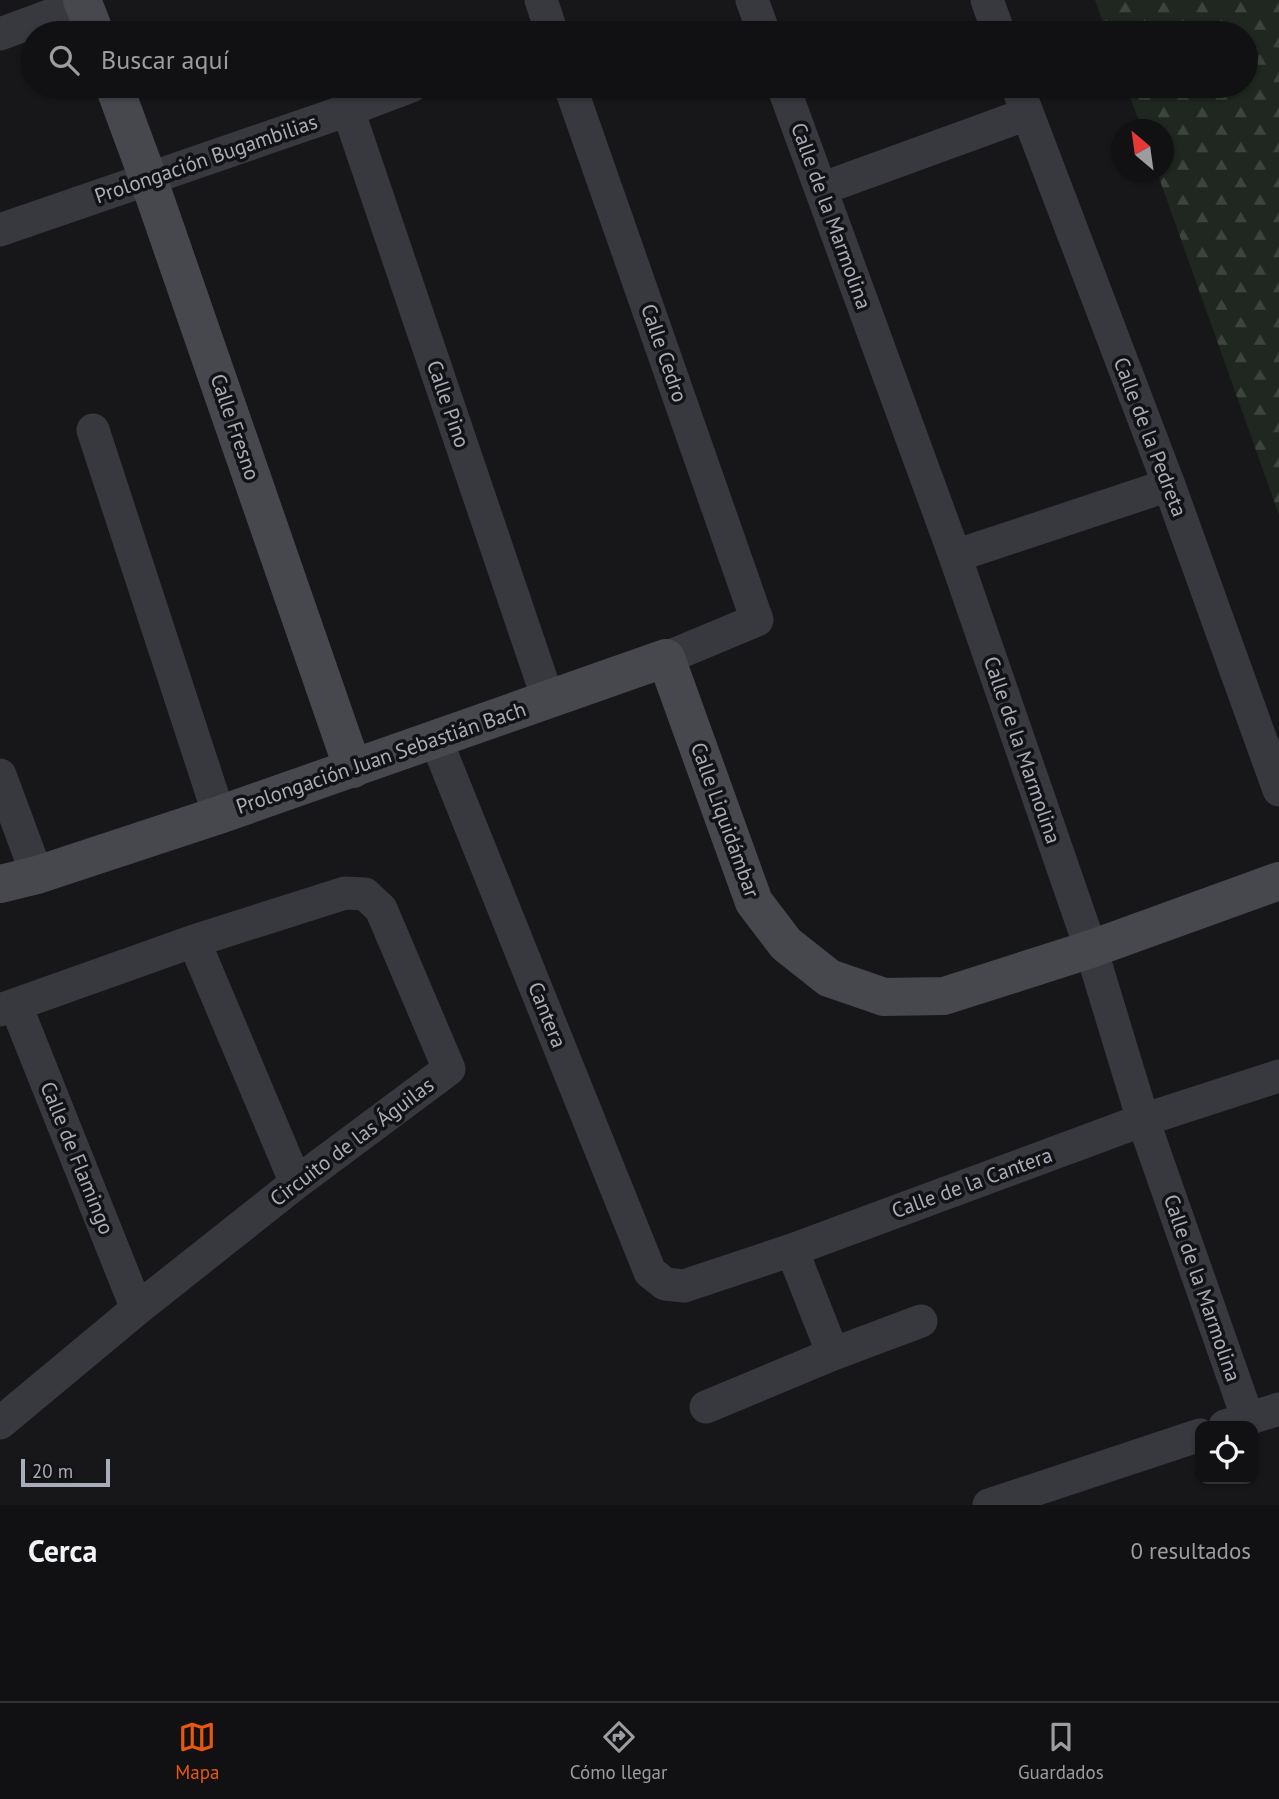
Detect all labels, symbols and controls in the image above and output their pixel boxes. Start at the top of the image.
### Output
search box [21,21,1258,98]
icon: search [45,41,83,79]
text: Buscar aquí [101,43,229,76]
street label: Prolongación Bugambilias [91,108,321,209]
street label: Calle de la Marmolina [785,119,878,313]
north arrow [1111,119,1174,182]
street label: Calle Cedro [635,300,694,406]
street label: Calle de la Pedreta [1108,353,1193,520]
street label: Calle Pino [421,357,476,451]
street label: Calle Fresno [205,370,266,484]
street label: Calle de la Marmolina [978,653,1067,847]
street label: Prolongación Juan Sebastián Bach [232,695,529,820]
street label: Calle Liquidámbar [685,739,766,901]
street label: Cantera [522,978,573,1052]
street label: Circuito de las Águilas [264,1071,439,1212]
street label: Calle de Flamingo [35,1078,120,1238]
street label: Calle de la Cantera [888,1141,1056,1224]
street label: Calle de la Marmolina [1158,1191,1247,1385]
map controls [1195,1421,1258,1484]
button: locate [1195,1421,1258,1484]
scale bar [21,1456,110,1488]
text: 20 m [32,1459,73,1483]
text: Cerca [28,1531,97,1570]
text: 0 resultados [1130,1536,1251,1565]
tab: Mapa [175,1718,219,1784]
tab: Cómo llegar [570,1718,668,1784]
tab: Guardados [1018,1718,1104,1784]

